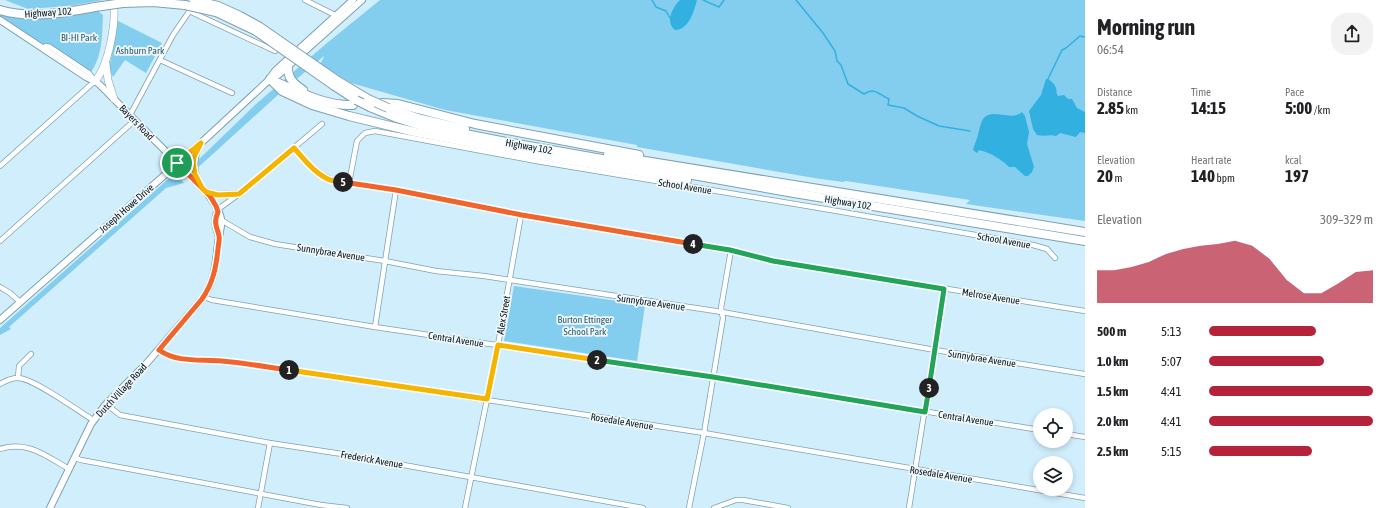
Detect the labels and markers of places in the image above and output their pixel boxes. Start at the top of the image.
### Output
pin [160,146,194,180]
pin: 5 [333,172,353,192]
pin: 4 [683,234,703,254]
pin: 2 [587,350,607,370]
pin: 1 [279,360,299,380]
pin: 3 [919,378,939,398]

